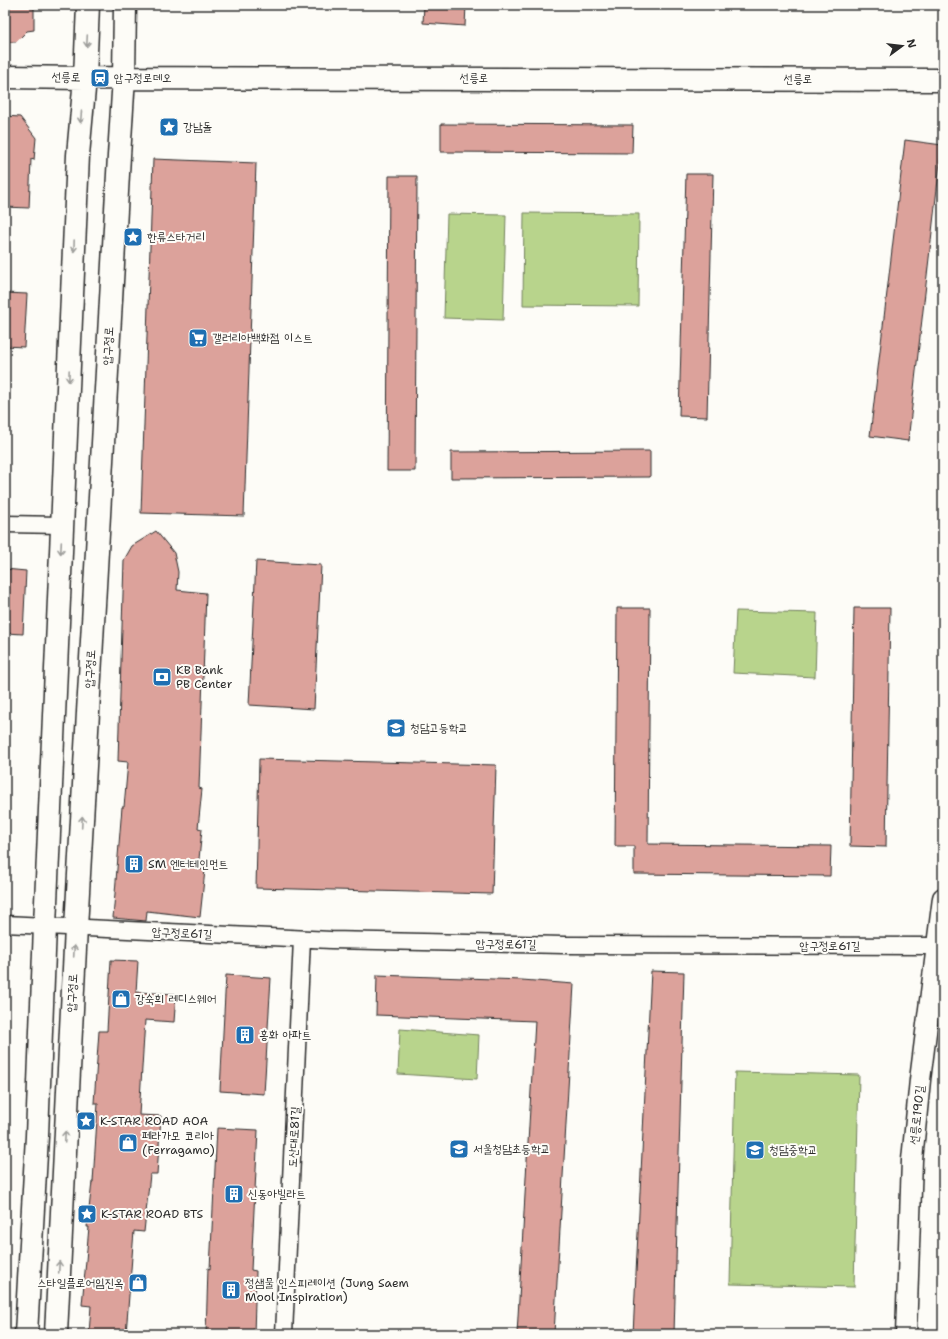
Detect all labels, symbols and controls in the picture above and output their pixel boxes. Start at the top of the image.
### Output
north arrow [882,26,922,66]
one-way arrow [83,34,90,47]
text: N [903,37,920,50]
station icon: 압구정로데오 [89,67,111,89]
street label: 선릉로 [51,69,81,85]
place label: 압구정로데오 [114,70,172,86]
street label: 선릉로 [460,70,488,86]
street label: 선릉로 [784,71,812,87]
one-way arrow [78,110,85,123]
place icon: 강남돌 [158,116,180,138]
place label: 강남돌 [183,119,212,135]
place icon: 한류스타거리 [122,226,144,248]
place label: 한류스타거리 [147,229,205,245]
one-way arrow [71,239,78,252]
street label: 압구정로 [99,326,117,366]
supermarket icon: 갤러리아백화점 이스트 [187,327,209,349]
place label: 갤러리아백화점 이스트 [212,330,313,346]
one-way arrow [65,369,72,382]
one-way arrow [58,541,65,554]
street label: 압구정로 [81,649,99,689]
place label: KB Bank PB Center [176,662,233,692]
bank icon: KB Bank PB Center [151,666,173,688]
school or university icon: 청담고등학교 [385,717,407,739]
place label: 청담고등학교 [410,720,468,736]
one-way arrow [78,816,85,829]
building icon: SM 엔터테인먼트 [123,853,145,875]
place label: SM 엔터테인먼트 [148,856,228,872]
street label: 압구정로61길 [151,923,213,943]
street label: 압구정로61길 [475,935,537,953]
street label: 압구정로61길 [800,938,861,954]
one-way arrow [71,945,78,958]
street label: 압구정로 [63,973,81,1013]
shop icon: 강숙희 레디스웨어 [110,988,132,1010]
place label: 강숙희 레디스웨어 [135,991,216,1007]
building icon: 홍화 아파트 [234,1024,256,1046]
place label: 홍화 아파트 [259,1027,311,1043]
street label: 선릉로190길 [906,1084,928,1146]
street label: 도산대로81길 [284,1106,304,1168]
place icon: K-STAR ROAD AOA [75,1110,97,1132]
place label: K-STAR ROAD AOA [100,1113,209,1129]
place label: 페라가모 코리아 (Ferragamo) [142,1128,215,1158]
one-way arrow [62,1131,69,1144]
shop icon: 페라가모 코리아 (Ferragamo) [117,1132,139,1154]
school or university icon: 서울청담초등학교 [448,1138,470,1160]
school or university icon: 청담중학교 [744,1139,766,1161]
place label: 서울청담초등학교 [473,1141,550,1157]
place label: 청담중학교 [769,1142,817,1158]
building icon: 신동아빌라트 [223,1183,245,1205]
place label: 신동아빌라트 [248,1186,306,1202]
place icon: K-STAR ROAD BTS [76,1203,98,1225]
place label: K-STAR ROAD BTS [101,1206,203,1222]
one-way arrow [55,1261,63,1274]
shop icon: 스타일플로어임진옥 [127,1272,149,1294]
place label: 스타일플로어임진옥 [37,1275,124,1291]
place label: 정샘물 인스피레이션 (Jung Saem Mool Inspiration) [245,1275,409,1305]
building icon: 정샘물 인스피레이션 (Jung Saem Mool Inspiration) [220,1279,242,1301]

